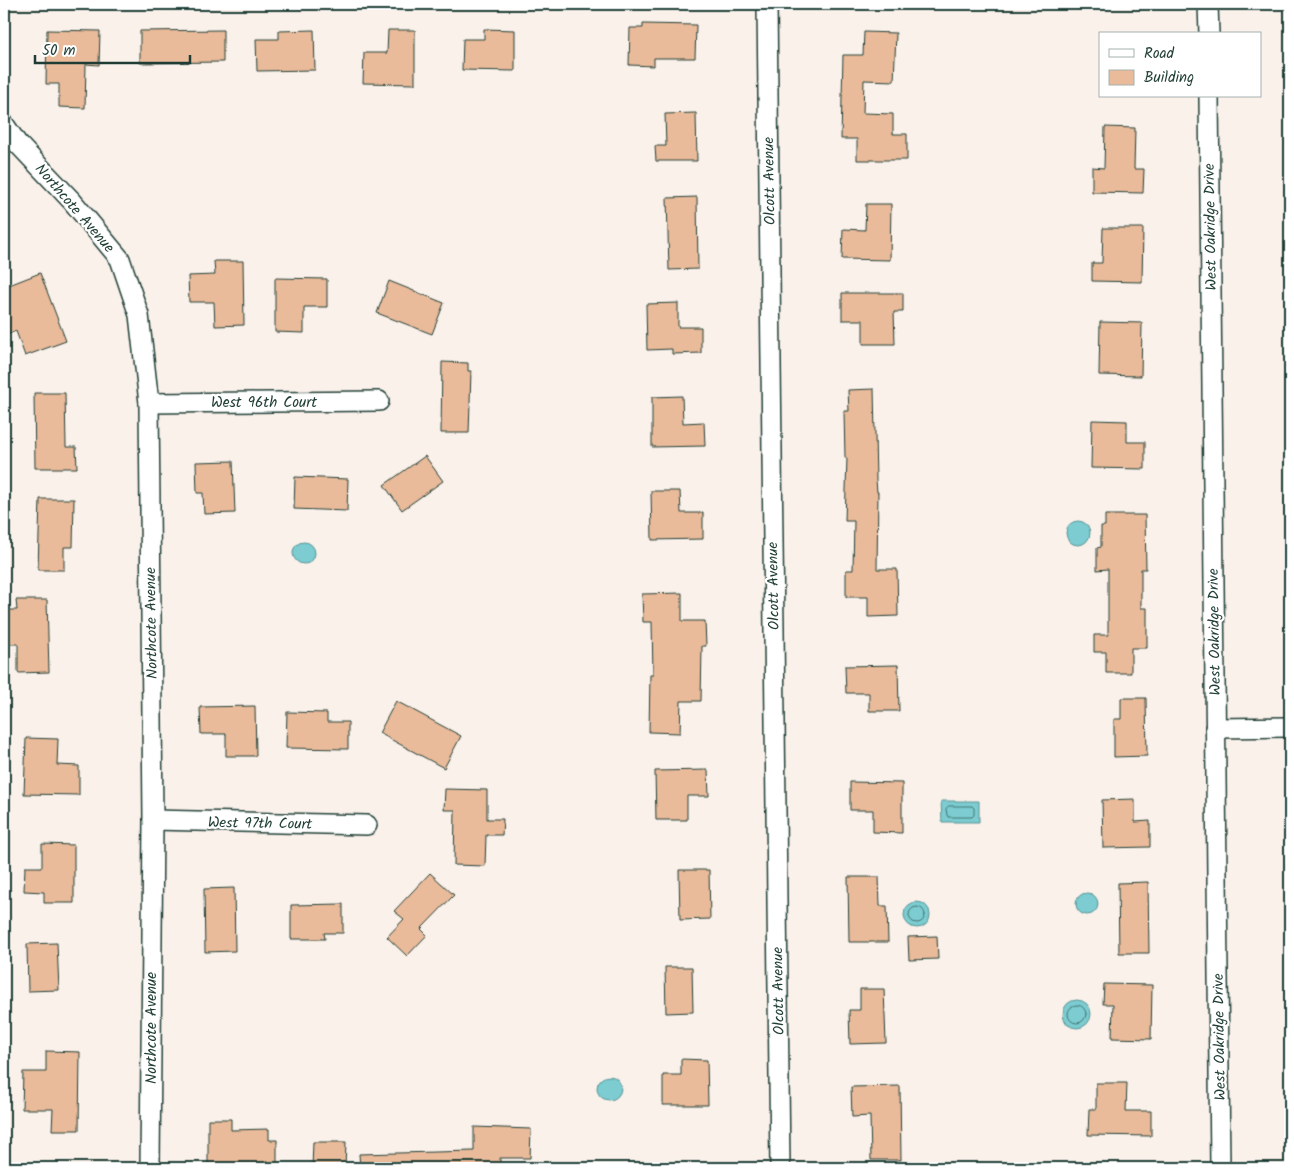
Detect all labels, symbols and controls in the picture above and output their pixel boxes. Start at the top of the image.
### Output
scale bar [35,32,190,64]
legend [1099,32,1262,98]
text: 50 m [42,39,76,63]
text: Road [1144,42,1175,66]
text: Building [1144,66,1194,90]
street label: Olcott Avenue [757,136,783,225]
street label: Northcote Avenue [28,159,120,259]
street label: West Oakridge Drive [1198,163,1224,291]
street label: West 96th Court [211,391,317,415]
street label: Olcott Avenue [761,541,787,630]
street label: Northcote Avenue [139,567,165,679]
street label: West Oakridge Drive [1202,568,1228,696]
street label: West 97th Court [207,811,313,837]
street label: Olcott Avenue [766,946,792,1035]
street label: Northcote Avenue [140,972,164,1084]
street label: West Oakridge Drive [1207,973,1233,1101]

